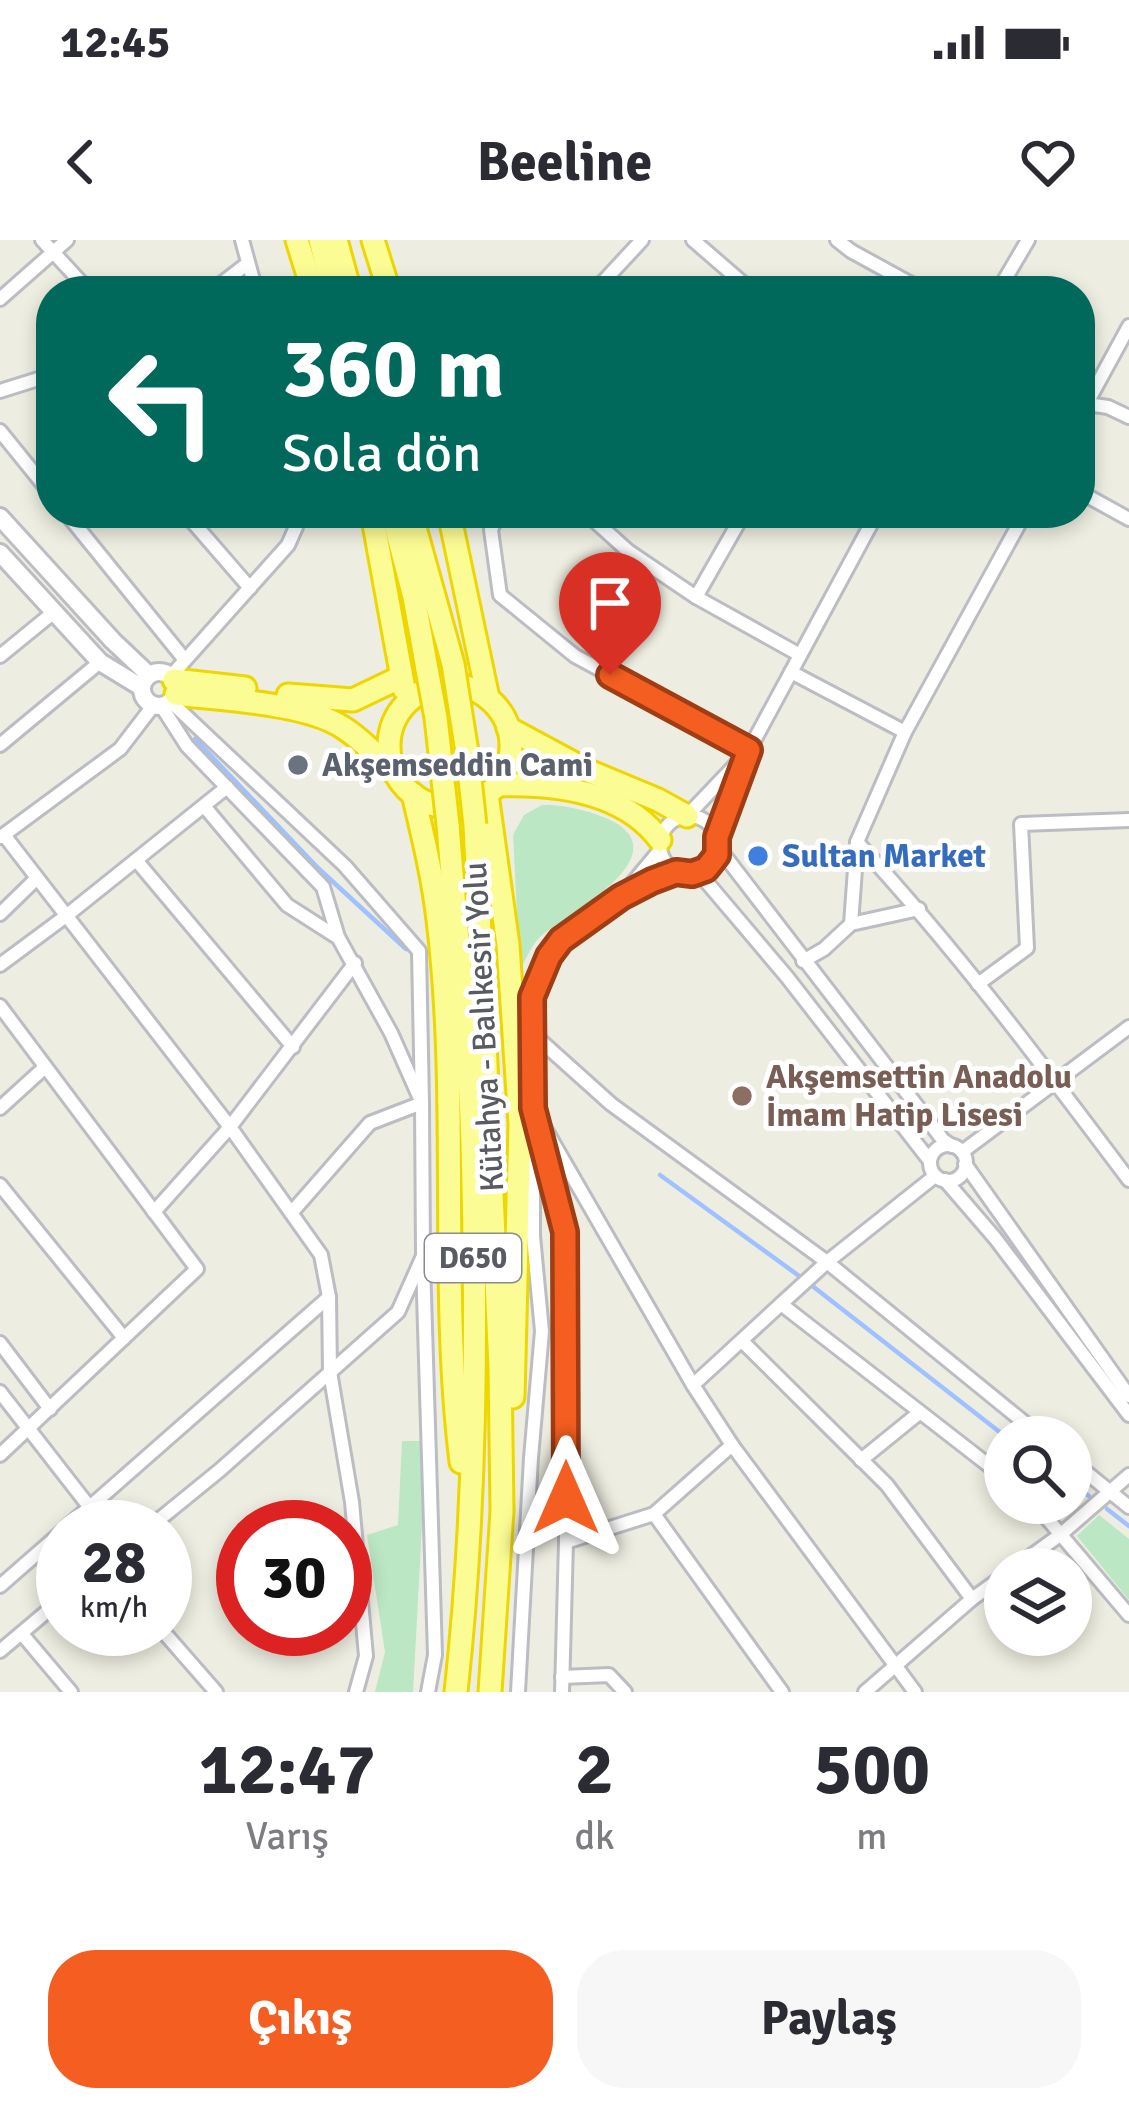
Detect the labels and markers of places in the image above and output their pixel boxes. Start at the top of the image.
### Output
pin [559,552,661,675]
place label: Akşemseddin Cami [322,745,593,786]
marker: Akşemseddin Cami [285,752,311,778]
place label: Sultan Market [782,836,986,877]
marker: Sultan Market [745,843,771,869]
place label: Akşemsettin Anadolu İmam Hatip Lisesi [766,1057,1072,1136]
marker: Akşemsettin Anadolu İmam Hatip Lisesi [729,1083,755,1109]

